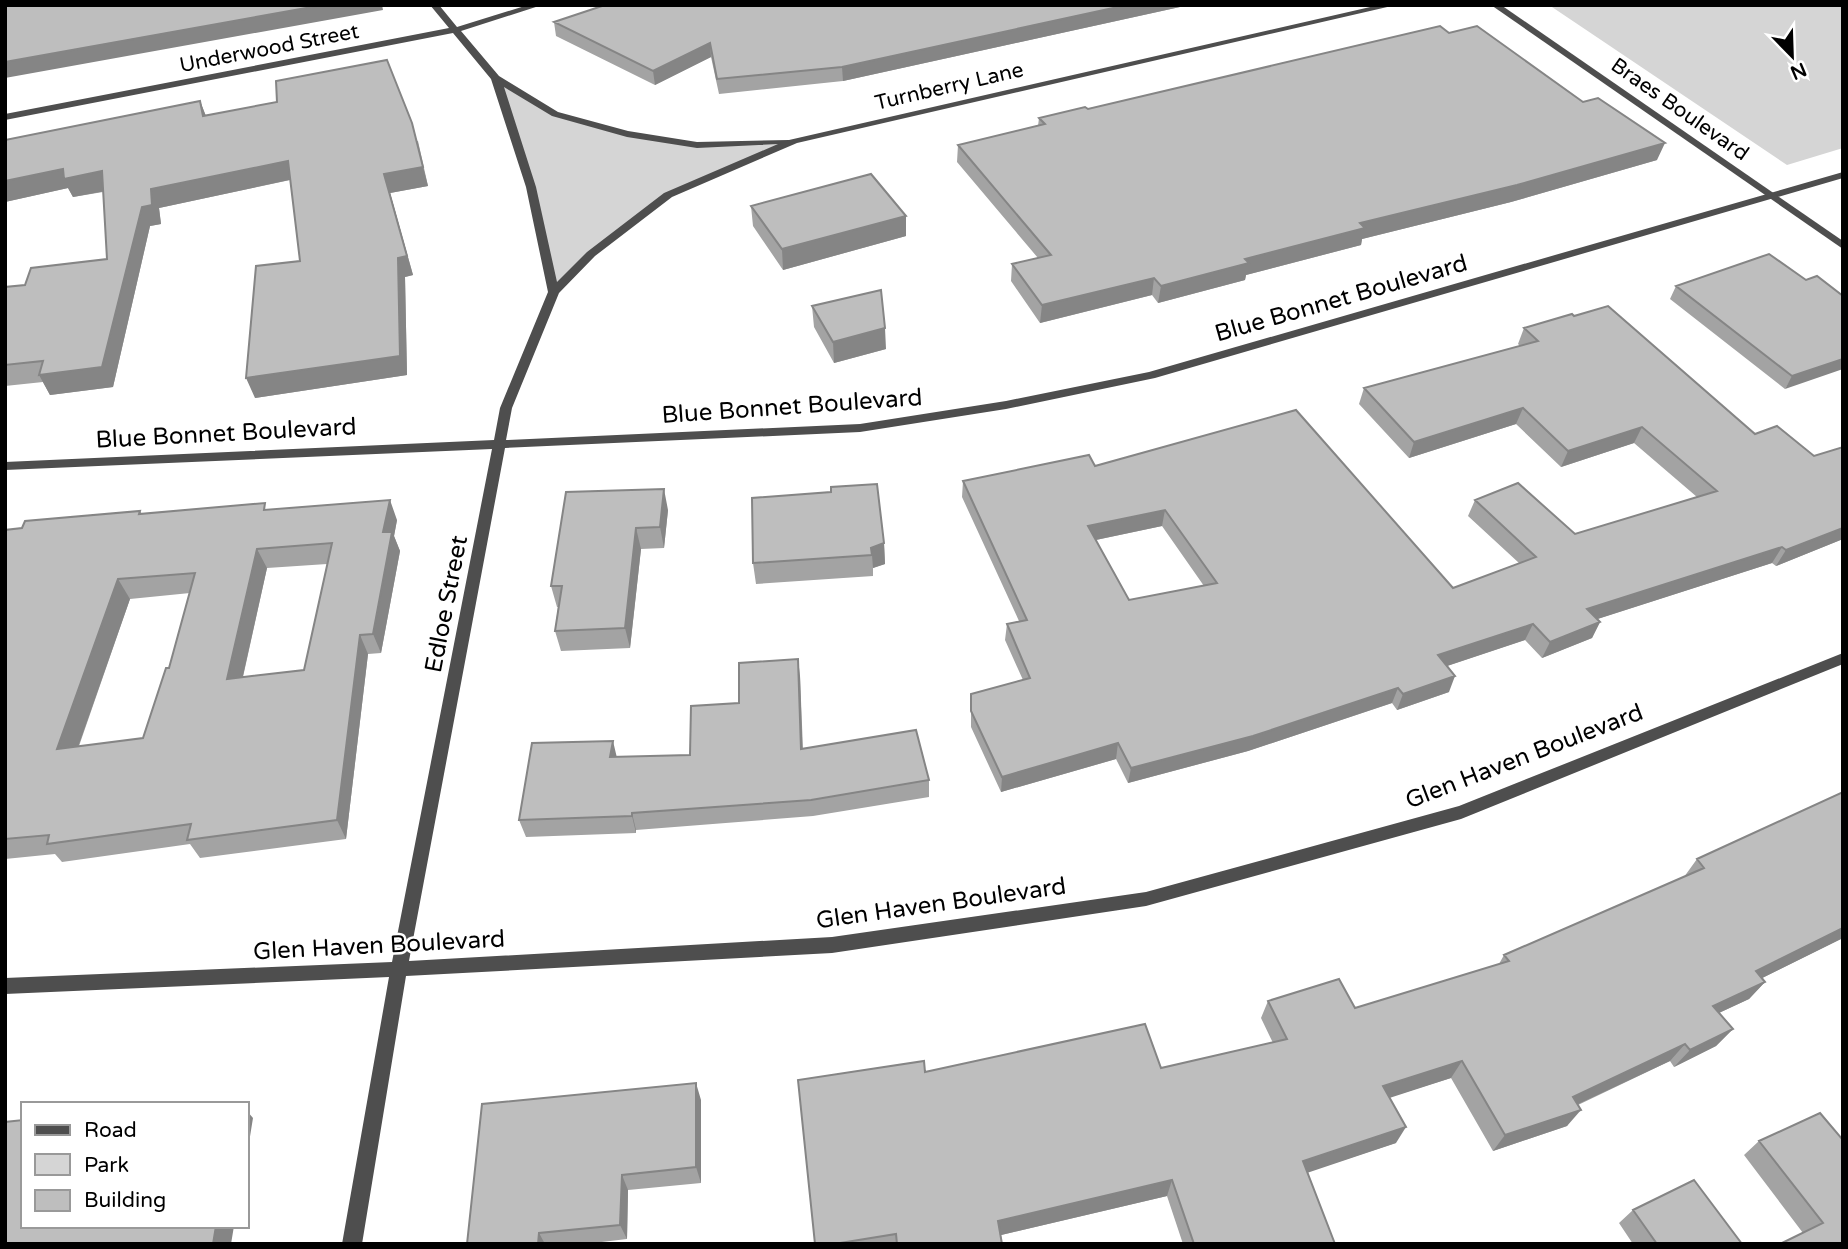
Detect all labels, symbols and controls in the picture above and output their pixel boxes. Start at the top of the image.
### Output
street label: Underwood Street [177,19,361,78]
north arrow [1757,21,1827,91]
street label: Braes Boulevard [1606,53,1753,166]
street label: Turnberry Lane [872,57,1026,116]
text: N [1787,58,1810,84]
street label: Blue Bonnet Boulevard [1211,249,1471,348]
street label: Blue Bonnet Boulevard [661,383,923,430]
street label: Blue Bonnet Boulevard [95,412,357,455]
street label: Edloe Street [419,533,474,675]
street label: Glen Haven Boulevard [1401,698,1647,815]
street label: Glen Haven Boulevard [814,872,1068,935]
street label: Glen Haven Boulevard [252,924,506,967]
legend [21,1102,248,1228]
text: Road [84,1118,137,1143]
text: Park [84,1153,129,1178]
text: Building [84,1188,166,1213]

